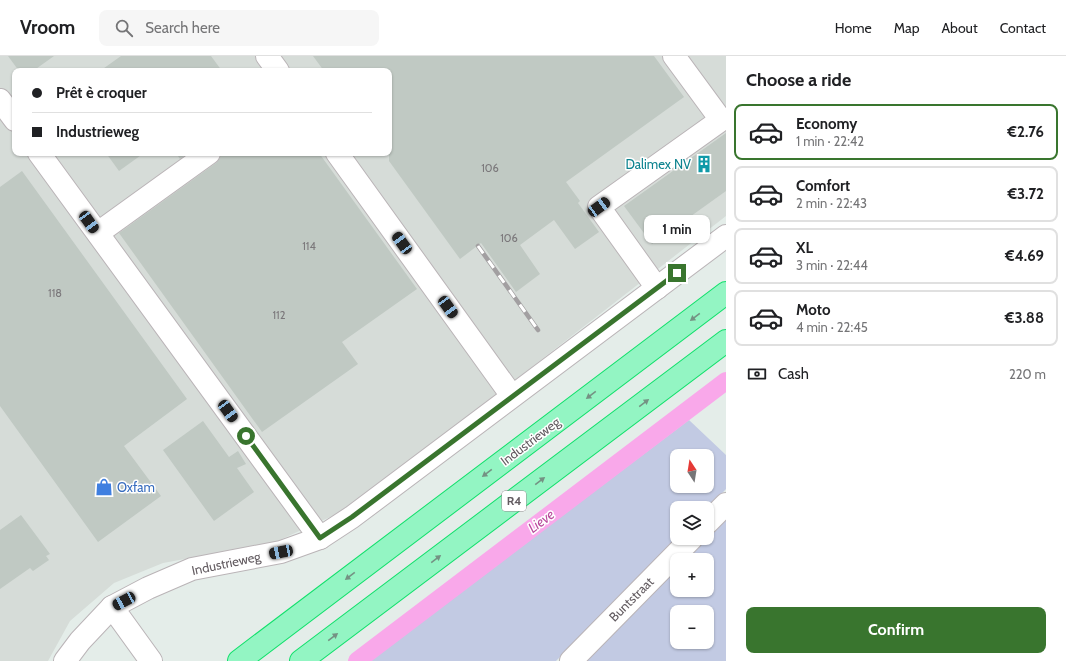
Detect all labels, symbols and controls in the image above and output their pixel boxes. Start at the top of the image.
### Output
search box [99,10,379,46]
text: Vroom [20,16,75,39]
icon: search [113,17,135,39]
text: Search here [145,19,220,37]
text: Home [835,19,872,37]
text: Map [894,19,919,37]
text: About [941,19,978,37]
text: Contact [1000,19,1046,37]
text: Choose a ride [746,69,851,91]
text: Prêt è croquer [56,84,147,102]
icon: car [748,114,784,150]
text: Economy [796,115,857,133]
text: Industrieweg [56,123,139,141]
text: €2.76 [1007,123,1044,141]
text: 1 min · 22:42 [796,133,864,149]
building icon: Dalimex NV [694,154,714,174]
place label: Dalimex NV [625,156,691,172]
house number: 106 [481,161,499,175]
icon: car [748,176,784,212]
text: Comfort [796,177,850,195]
text: €3.72 [1007,185,1044,203]
car [586,195,612,219]
text: 2 min · 22:43 [796,195,867,211]
car [77,209,101,235]
callout: 1 min [644,215,710,243]
text: 1 min [662,221,692,237]
car [390,230,414,256]
house number: 106 [500,231,518,245]
icon: car [748,238,784,274]
house number: 114 [302,239,316,253]
text: XL [796,239,813,257]
text: €4.69 [1005,247,1044,265]
text: 3 min · 22:44 [796,257,868,273]
route end [668,264,686,282]
house number: 118 [48,286,62,300]
car [436,294,460,320]
icon: car [748,300,784,336]
text: Moto [796,301,830,319]
house number: 112 [273,308,286,322]
text: €3.88 [1005,309,1044,327]
one-way arrow [689,312,700,321]
text: 4 min · 22:45 [796,319,868,335]
icon: cash [746,363,768,385]
text: Cash [778,365,809,383]
text: 220 m [1009,366,1046,382]
one-way arrow [586,391,597,399]
car [216,398,240,424]
one-way arrow [639,399,650,407]
street label: Industrieweg [497,413,563,469]
route start [237,427,255,445]
north arrow [670,449,714,493]
map controls [670,449,714,649]
one-way arrow [482,469,493,477]
shop icon: Oxfam [94,477,114,497]
one-way arrow [535,477,546,485]
place label: Oxfam [117,479,155,495]
road number: R4 [502,491,526,511]
button: layers [670,501,714,545]
water label: Lieve [524,505,558,537]
car [268,544,294,560]
street label: Industrieweg [190,548,263,578]
button: + [670,553,714,597]
one-way arrow [431,555,442,563]
one-way arrow [345,572,356,581]
street label: Buntstraat [605,573,657,625]
car [111,590,137,612]
button: − [670,605,714,649]
button: Confirm [746,607,1046,653]
one-way arrow [327,633,338,642]

